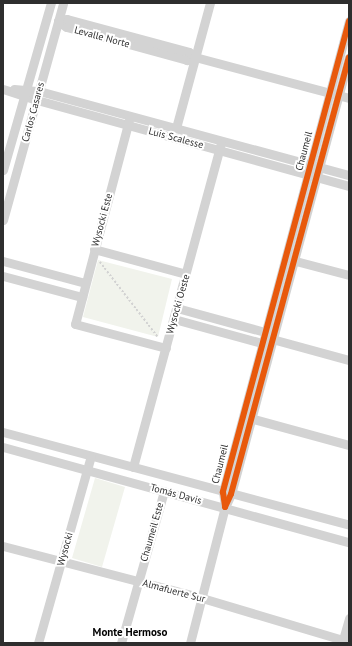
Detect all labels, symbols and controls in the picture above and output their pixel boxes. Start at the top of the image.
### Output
street label: Levalle Norte [73,24,131,50]
street label: Carlos Casares [19,81,47,143]
street label: Luis Scalesse [147,125,205,151]
street label: Chaumeil [293,130,315,172]
street label: Wysocki Este [89,192,115,248]
street label: Wysocki Oeste [164,273,192,335]
street label: Chaumeil [209,443,231,485]
street label: Tomás Davis [149,481,203,507]
street label: Chaumeil Este [138,501,166,563]
street label: Wysocki [55,531,75,567]
street label: Almafuerte Sur [141,577,207,605]
district label: Monte Hermoso [93,625,167,639]

